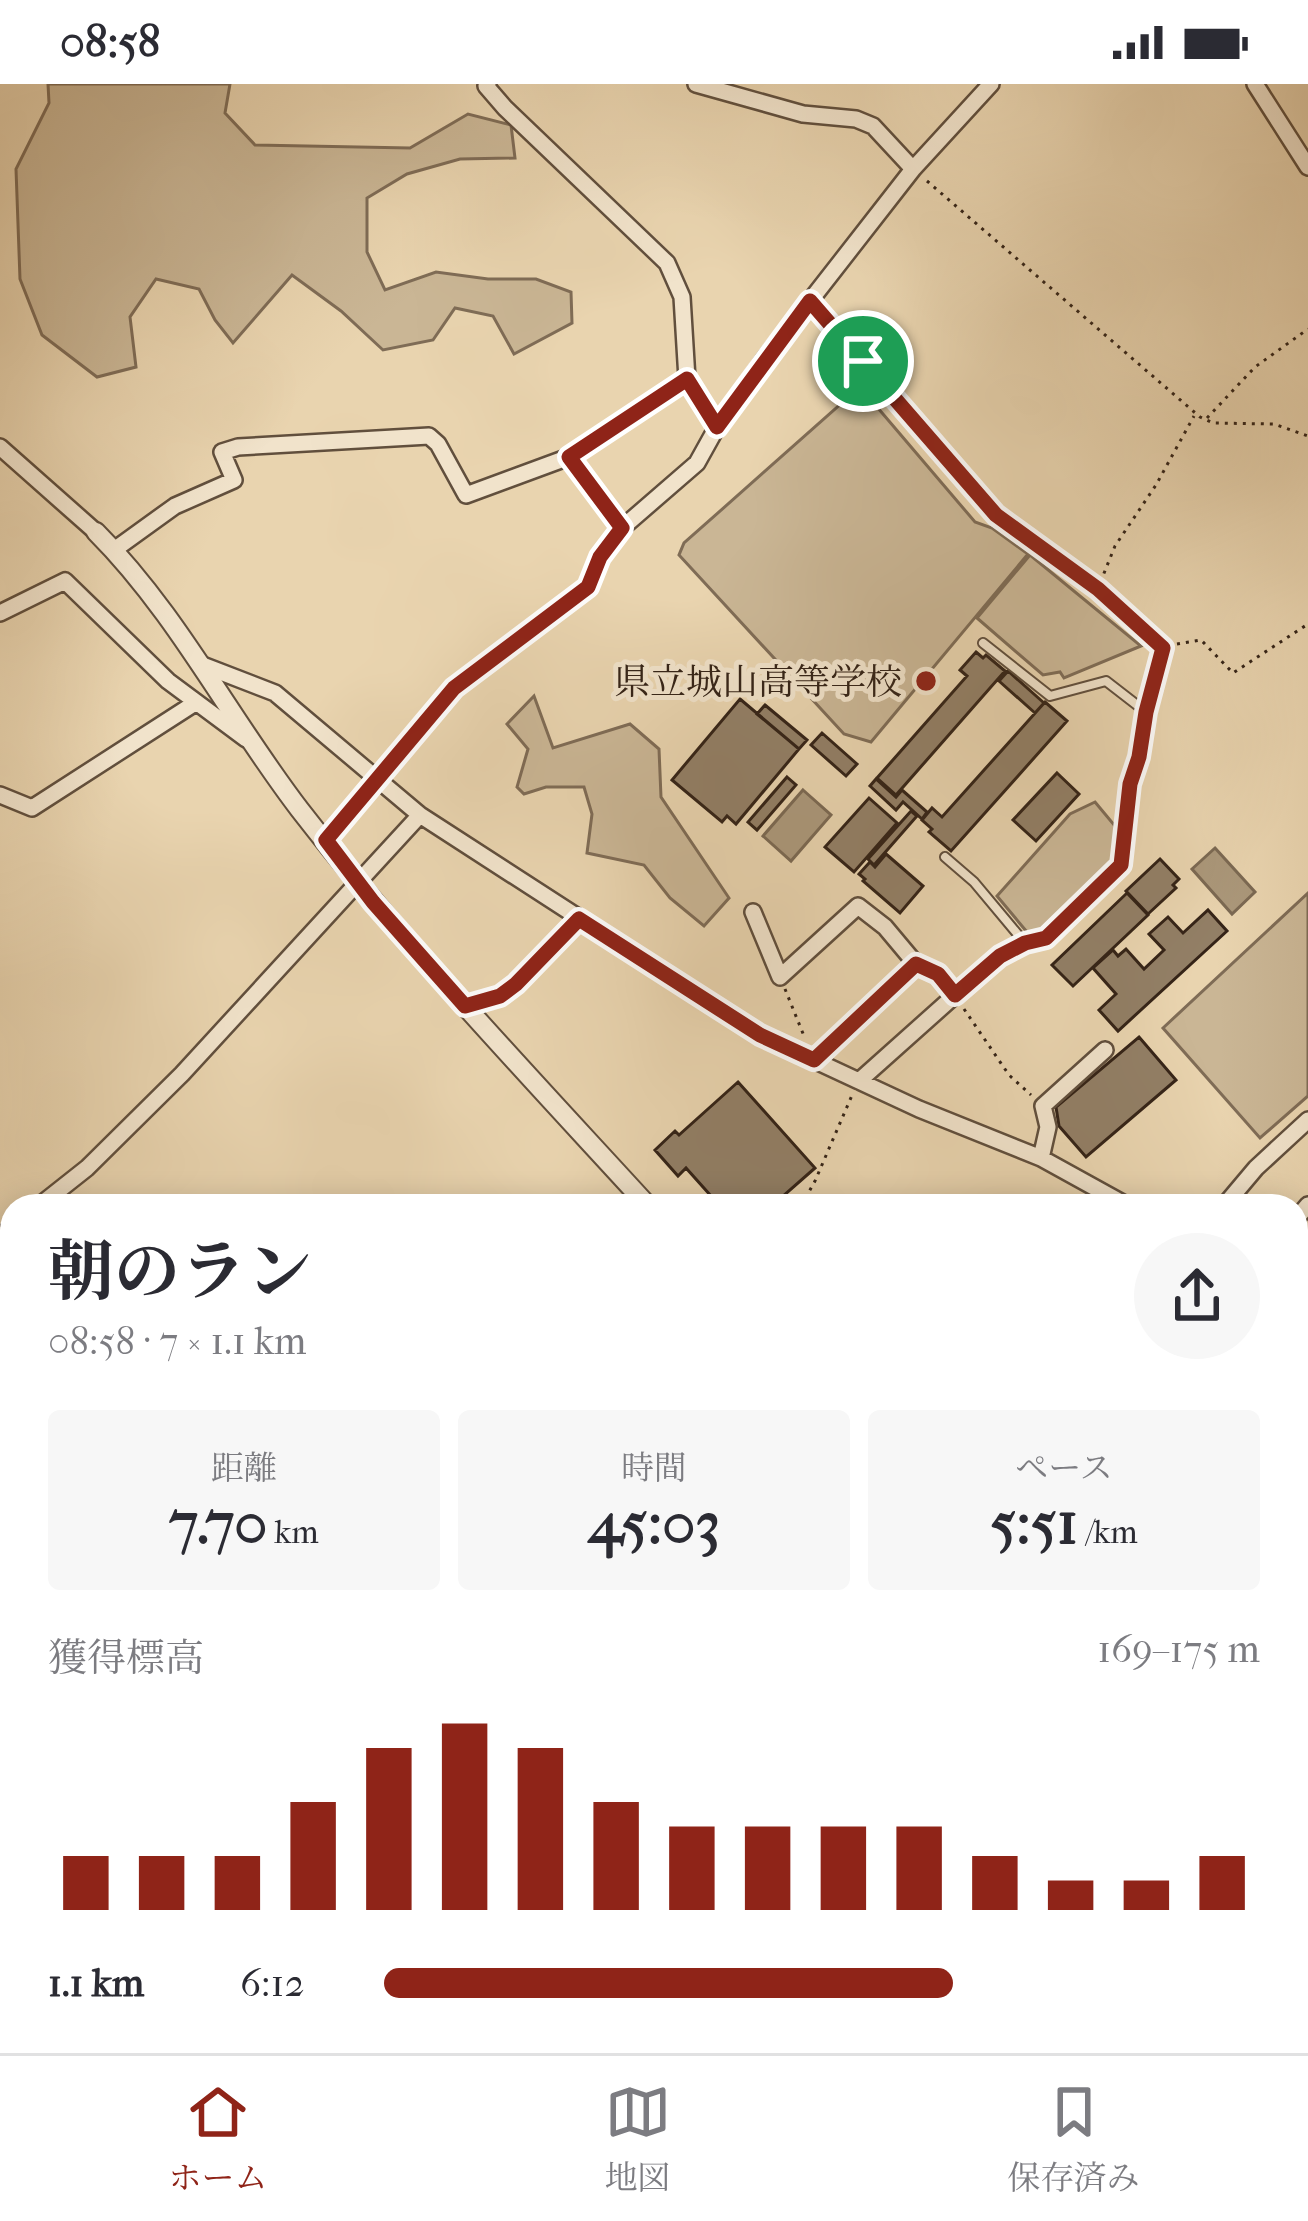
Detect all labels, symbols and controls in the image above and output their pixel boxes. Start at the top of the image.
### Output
text: 08:58 [60,16,160,69]
pin [812,310,914,412]
icon: arrive [830,328,896,394]
place label: 県立城山高等学校 [614,661,902,703]
marker: 県立城山高等学校 [913,668,939,694]
button: share [1134,1233,1260,1359]
text: 朝のラン [48,1234,312,1311]
text: 08:58 · 7 × 1.1 km [48,1318,306,1364]
text: 距離 [211,1449,277,1488]
text: 時間 [621,1449,687,1488]
text: ペース [1015,1449,1113,1488]
text: 7.70 [169,1488,267,1559]
text: 45:03 [588,1488,720,1559]
text: 5:51 [990,1488,1078,1559]
text: km [267,1513,319,1552]
text: /km [1078,1513,1138,1552]
text: 169–175 m [1097,1626,1260,1672]
text: 獲得標高 [48,1635,204,1681]
text: 1.1 km [48,1960,144,2006]
text: 6:12 [240,1960,305,2006]
tab: ホーム [169,2079,268,2198]
tab: 地図 [605,2079,671,2198]
tab: 保存済み [1008,2079,1140,2198]

